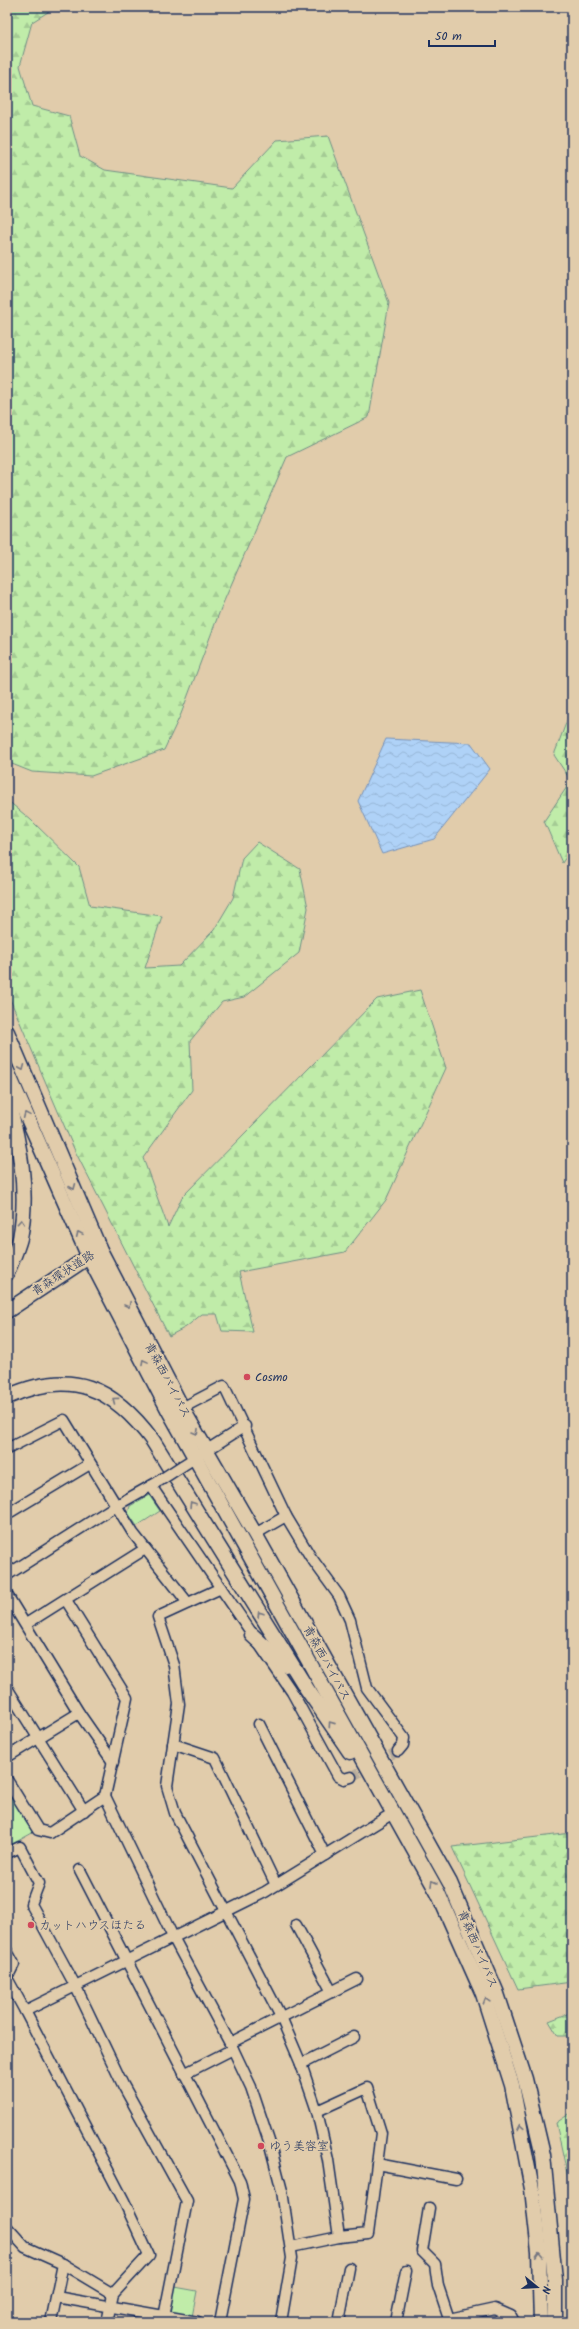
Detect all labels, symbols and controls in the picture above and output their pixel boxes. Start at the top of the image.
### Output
scale bar [429,22,495,48]
text: 50 m [435,27,462,46]
one-way arrow [18,1064,26,1071]
one-way arrow [23,1111,31,1118]
one-way arrow [68,1183,76,1191]
one-way arrow [17,1219,26,1225]
one-way arrow [75,1230,83,1237]
street label: 青森環状道路 [28,1246,99,1301]
one-way arrow [124,1301,131,1308]
street label: 青森西バイパス [140,1339,196,1422]
one-way arrow [141,1359,149,1366]
place label: Cosmo [255,1368,288,1387]
marker: Cosmo [242,1372,252,1382]
one-way arrow [112,1398,119,1405]
one-way arrow [192,1428,199,1435]
one-way arrow [189,1501,197,1508]
one-way arrow [258,1612,265,1619]
street label: 青森西バイパス [298,1622,355,1704]
one-way arrow [328,1721,336,1728]
one-way arrow [430,1880,437,1887]
street label: 青森西バイパス [452,1907,503,1991]
place label: カットハウスほたる [39,1916,146,1935]
marker: カットハウスほたる [26,1920,36,1930]
one-way arrow [482,1998,491,2005]
one-way arrow [516,2124,525,2130]
place label: ゆう美容室 [269,2137,329,2156]
marker: ゆう美容室 [256,2141,266,2151]
one-way arrow [535,2252,544,2258]
north arrow [517,2267,557,2307]
text: N [536,2284,555,2296]

